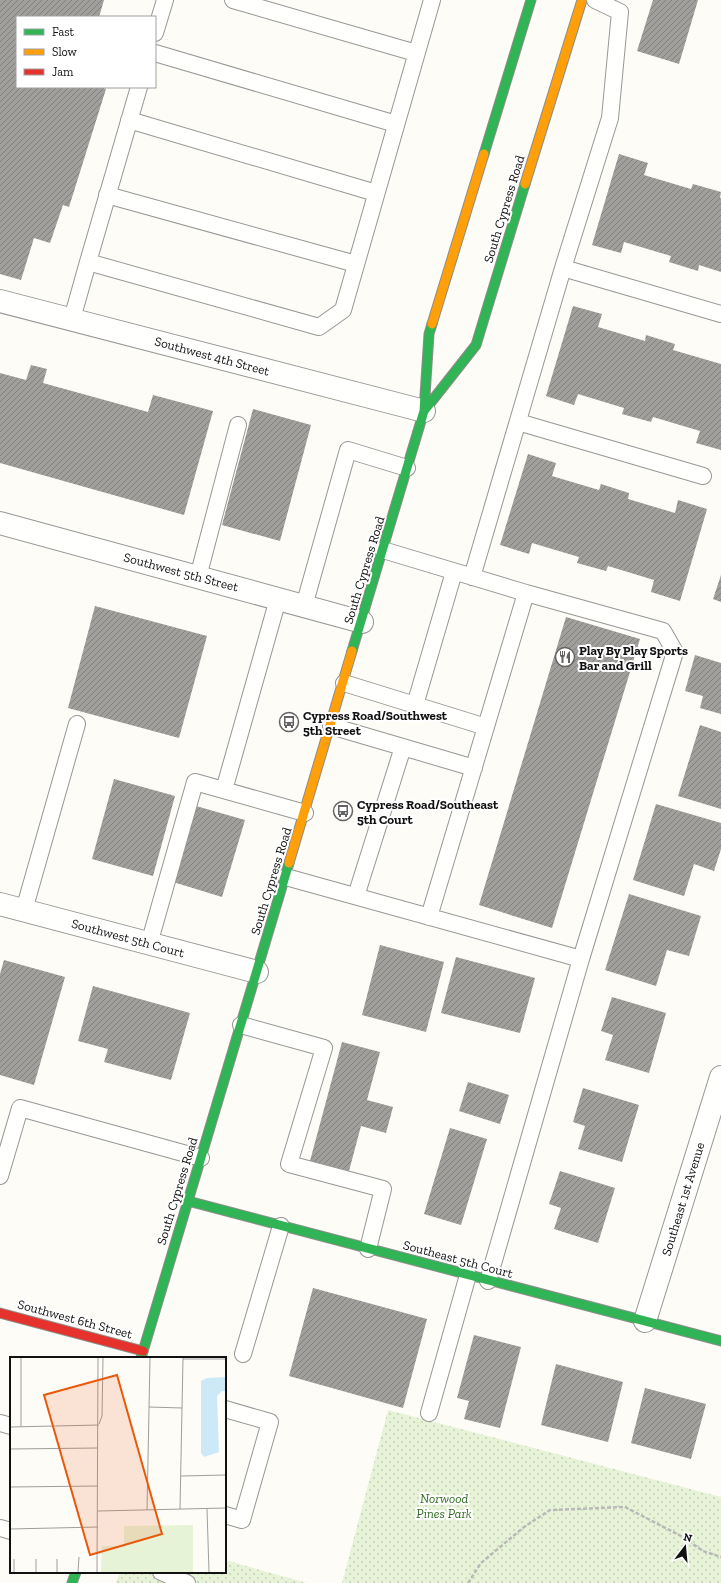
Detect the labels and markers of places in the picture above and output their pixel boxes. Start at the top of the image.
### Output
place label: Play By Play Sports Bar and Grill [579,643,688,673]
restaurant icon: Play By Play Sports Bar and Grill [554,646,576,668]
place label: Cypress Road/Southwest 5th Street [303,708,448,738]
bus stop icon: Cypress Road/Southwest 5th Street [278,711,300,733]
place label: Cypress Road/Southeast 5th Court [357,797,499,827]
bus stop icon: Cypress Road/Southeast 5th Court [332,800,354,822]

